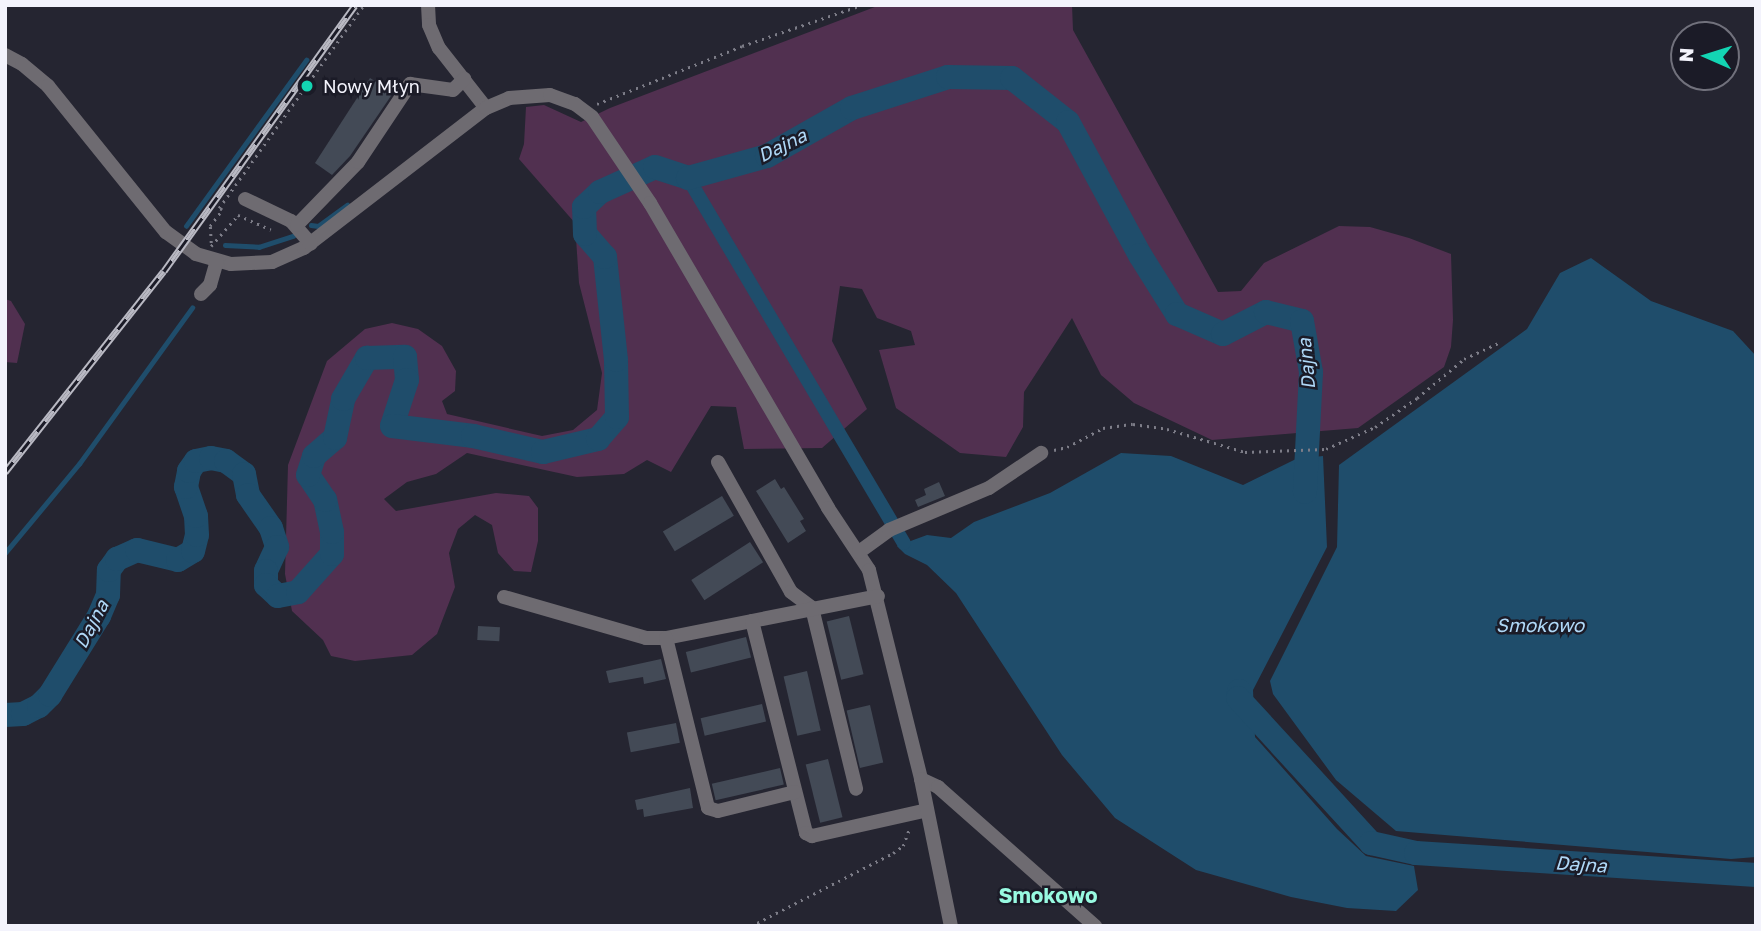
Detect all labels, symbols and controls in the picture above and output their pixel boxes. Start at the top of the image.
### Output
north arrow [1670,21,1740,91]
text: N [1674,47,1697,63]
place label: Nowy Młyn [323,75,420,97]
marker: Nowy Młyn [297,76,317,96]
water label: Dajna [754,123,810,167]
water label: Dajna [1292,337,1320,391]
water label: Dajna [69,596,113,652]
water label: Smokowo [1496,614,1584,636]
water label: Dajna [1554,851,1608,877]
district label: Smokowo [998,882,1098,908]

